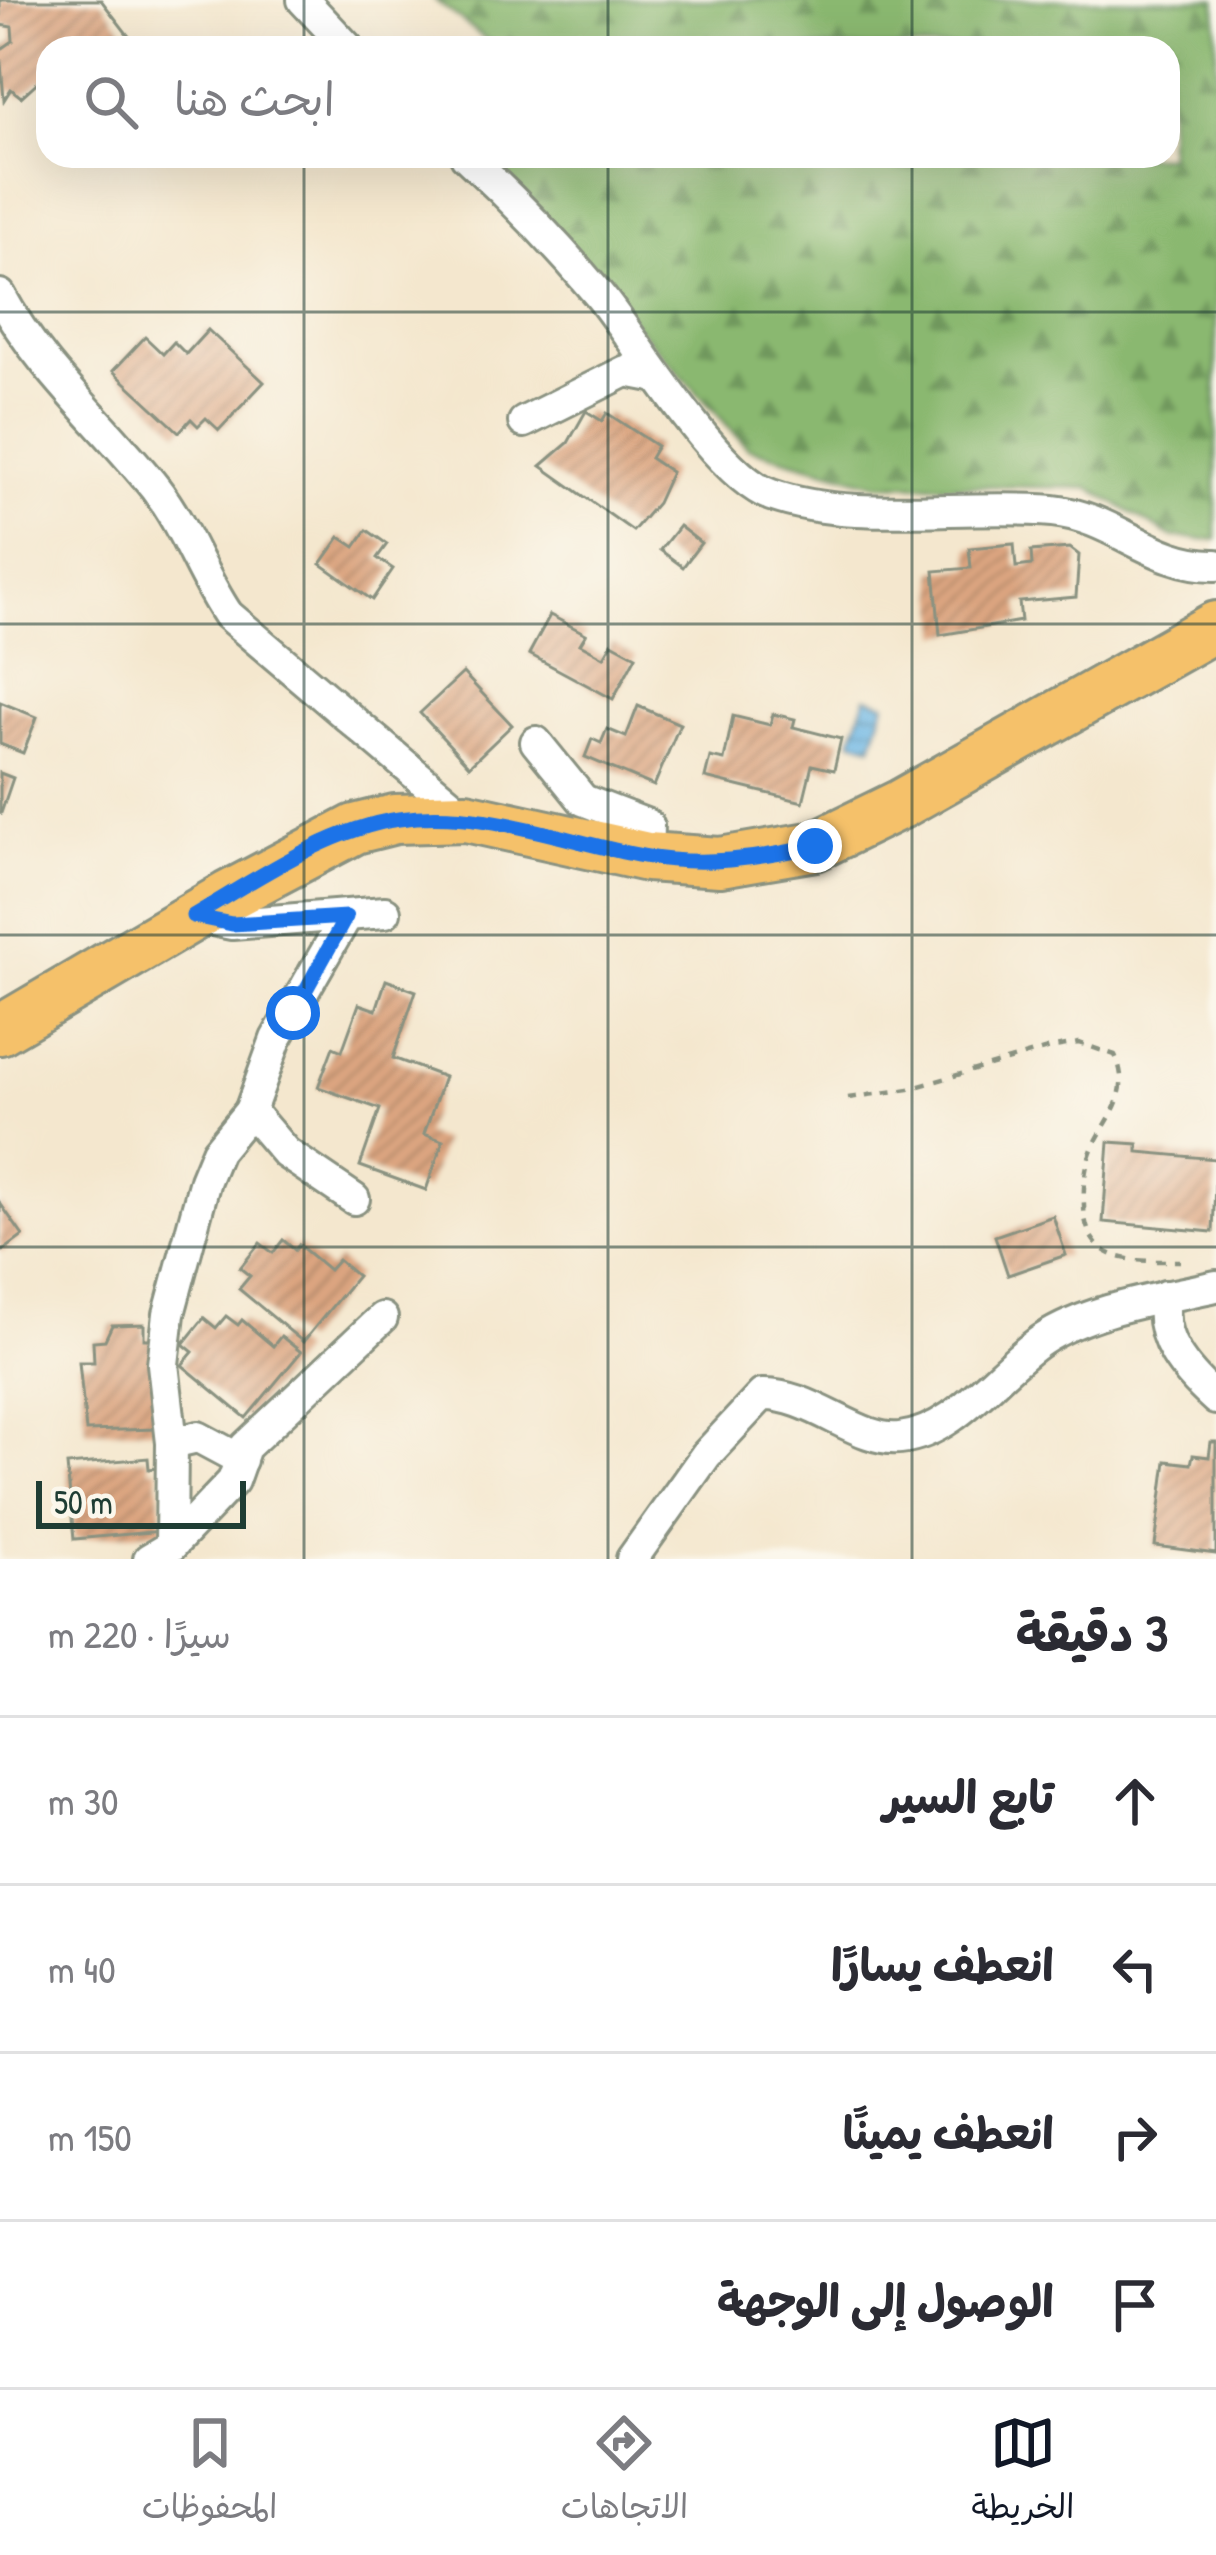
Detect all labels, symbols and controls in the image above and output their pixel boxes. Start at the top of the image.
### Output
search box [36,36,1180,168]
text: ابحث هنا [174,68,335,129]
icon: search [78,69,144,135]
route end [788,819,842,873]
route start [266,986,320,1040]
scale bar [36,1475,246,1528]
text: 50 m [54,1480,113,1524]
text: 3 دقيقة [1016,1598,1168,1667]
text: سيرًا · 220 m [48,1607,231,1660]
text: تابع السير [883,1766,1054,1827]
icon: ahead [1102,1768,1168,1834]
text: 30 m [48,1774,118,1827]
text: انعطف يسارًا [831,1934,1054,1995]
icon: left [1102,1936,1168,2002]
text: 40 m [48,1942,116,1995]
text: انعطف يمينًا [843,2102,1054,2163]
icon: right [1102,2104,1168,2170]
text: 150 m [48,2110,132,2163]
text: الوصول إلى الوجهة [717,2270,1054,2331]
icon: arrive [1102,2272,1168,2338]
tab: المحفوظات [142,2410,278,2536]
tab: الاتجاهات [561,2410,688,2536]
tab: الخريطة [971,2410,1074,2536]

